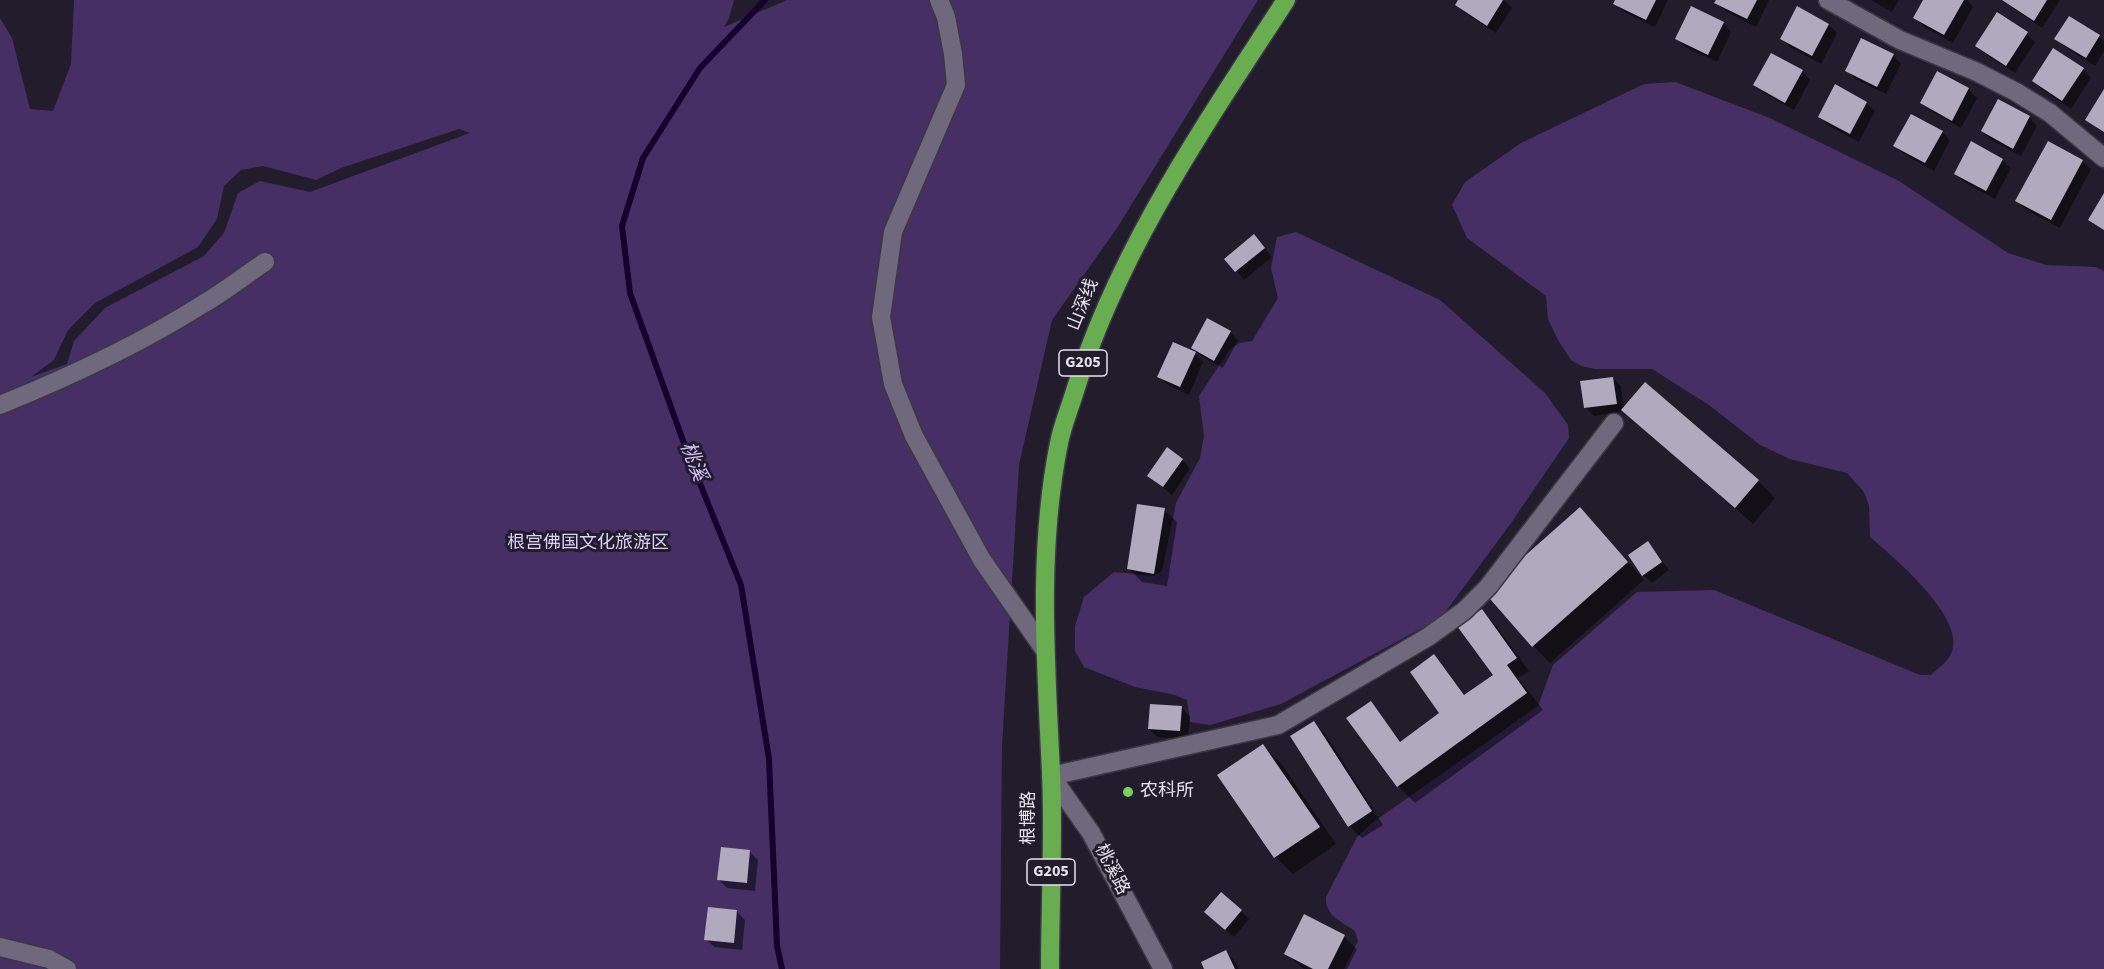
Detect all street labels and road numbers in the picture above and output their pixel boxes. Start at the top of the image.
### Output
street label: 山深线 [1064,276,1104,334]
road number: G205 [1059,350,1107,376]
street label: 根博路 [1019,791,1041,845]
street label: 桃溪路 [1089,841,1133,899]
road number: G205 [1027,859,1075,885]

